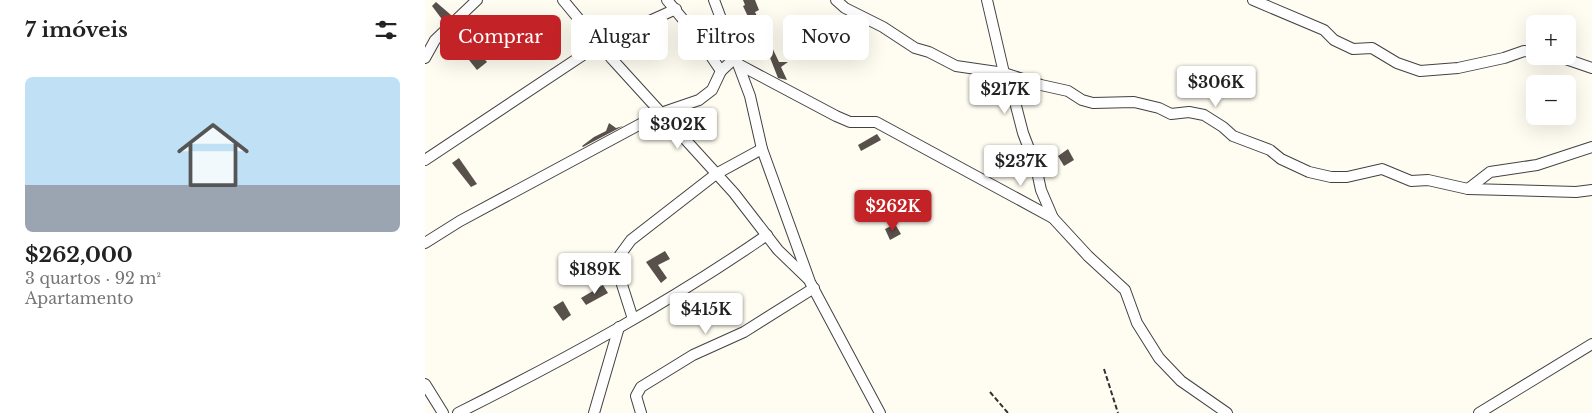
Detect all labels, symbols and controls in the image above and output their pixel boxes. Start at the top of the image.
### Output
chip: Comprar [440,15,561,60]
chip: Alugar [571,15,668,60]
chip: Filtros [678,15,773,60]
chip: Novo [783,15,869,60]
map controls [1526,15,1576,125]
button: + [1526,15,1576,65]
icon: filters [372,16,400,44]
text: 7 imóveis [25,17,128,43]
pin: $306K [1181,66,1251,108]
pin: $217K [970,72,1040,115]
text: $306K [1188,72,1244,92]
button: − [1526,75,1576,125]
text: $217K [980,79,1030,99]
pin: $302K [643,108,713,150]
icon: home [168,110,258,200]
text: $302K [650,114,706,134]
pin: $237K [986,144,1056,187]
text: $237K [995,151,1047,171]
pin: $262K [858,190,928,232]
text: $262K [865,196,921,216]
text: $262,000 [25,242,133,268]
pin: $189K [560,252,630,295]
text: $189K [569,259,621,279]
text: 3 quartos · 92 m² [25,268,161,288]
text: Apartamento [25,288,134,308]
pin: $415K [671,292,741,335]
text: $415K [681,299,731,319]

